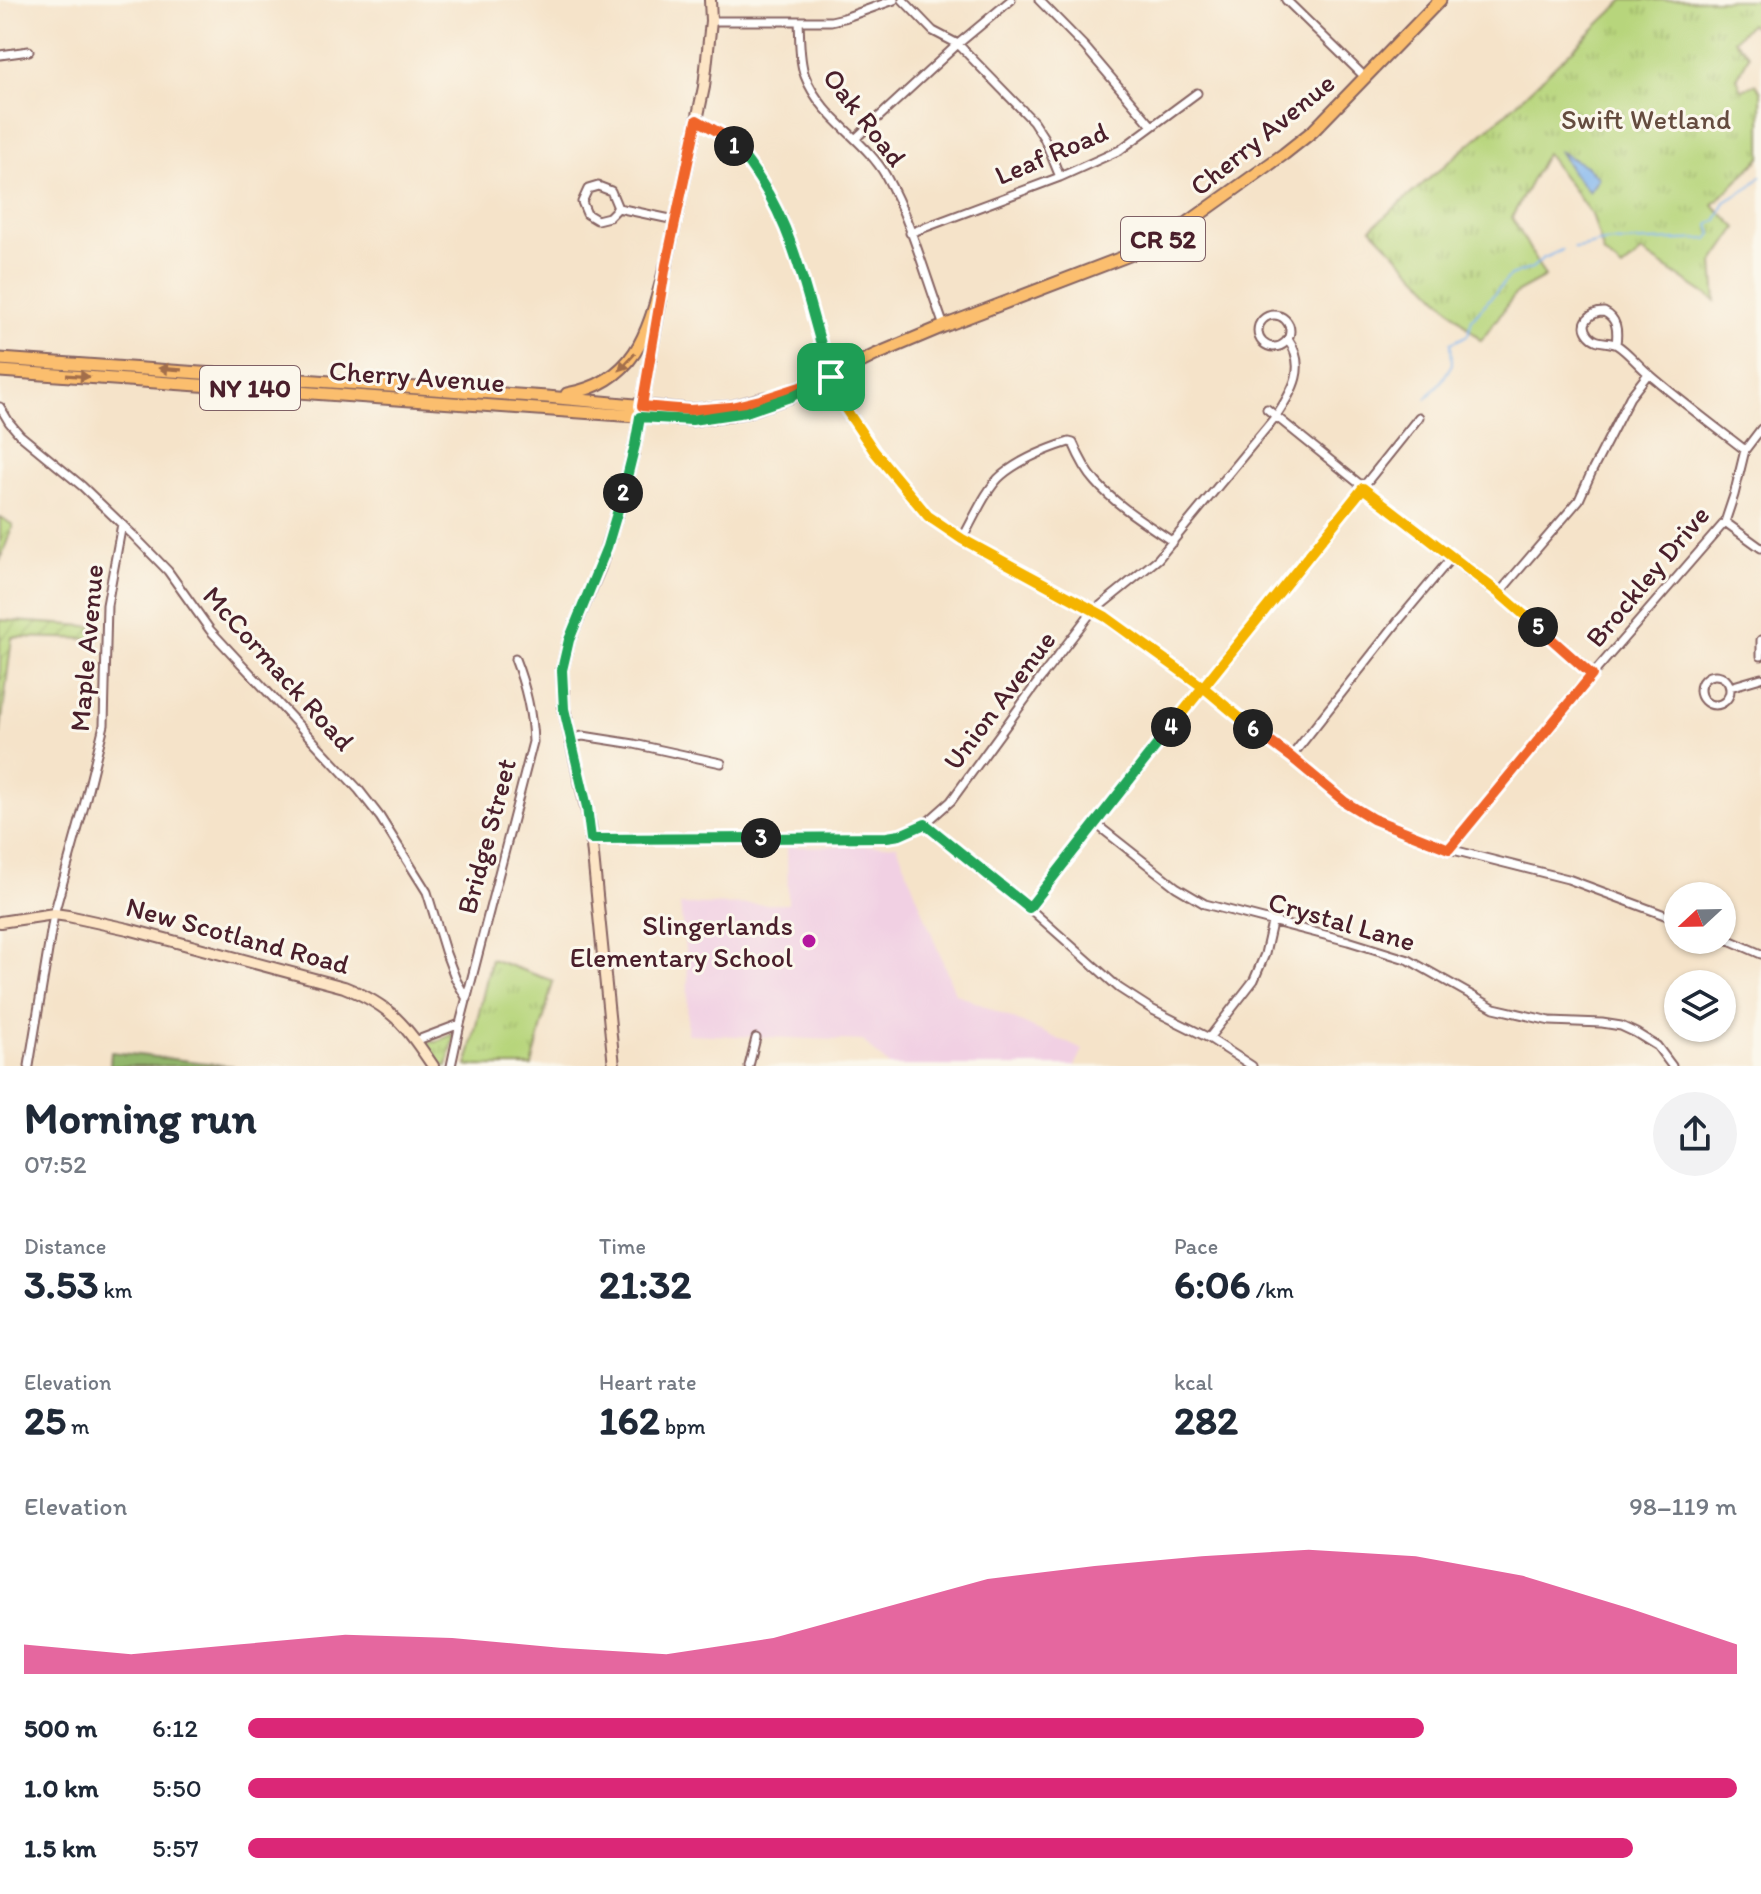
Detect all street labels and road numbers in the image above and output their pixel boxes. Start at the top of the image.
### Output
street label: Oak Road [816,61,914,173]
street label: Cherry Avenue [1183,65,1341,203]
street label: Leaf Road [989,114,1113,192]
road number: CR 52 [1121,217,1205,261]
street label: Cherry Avenue [328,353,506,399]
road number: NY 140 [200,366,300,410]
street label: Brockley Drive [1578,498,1716,654]
street label: Maple Avenue [62,563,110,733]
street label: McCormack Road [196,579,362,757]
street label: Union Avenue [935,623,1063,777]
street label: Bridge Street [449,755,523,917]
street label: Crystal Lane [1265,884,1419,958]
street label: New Scotland Road [122,889,354,981]

